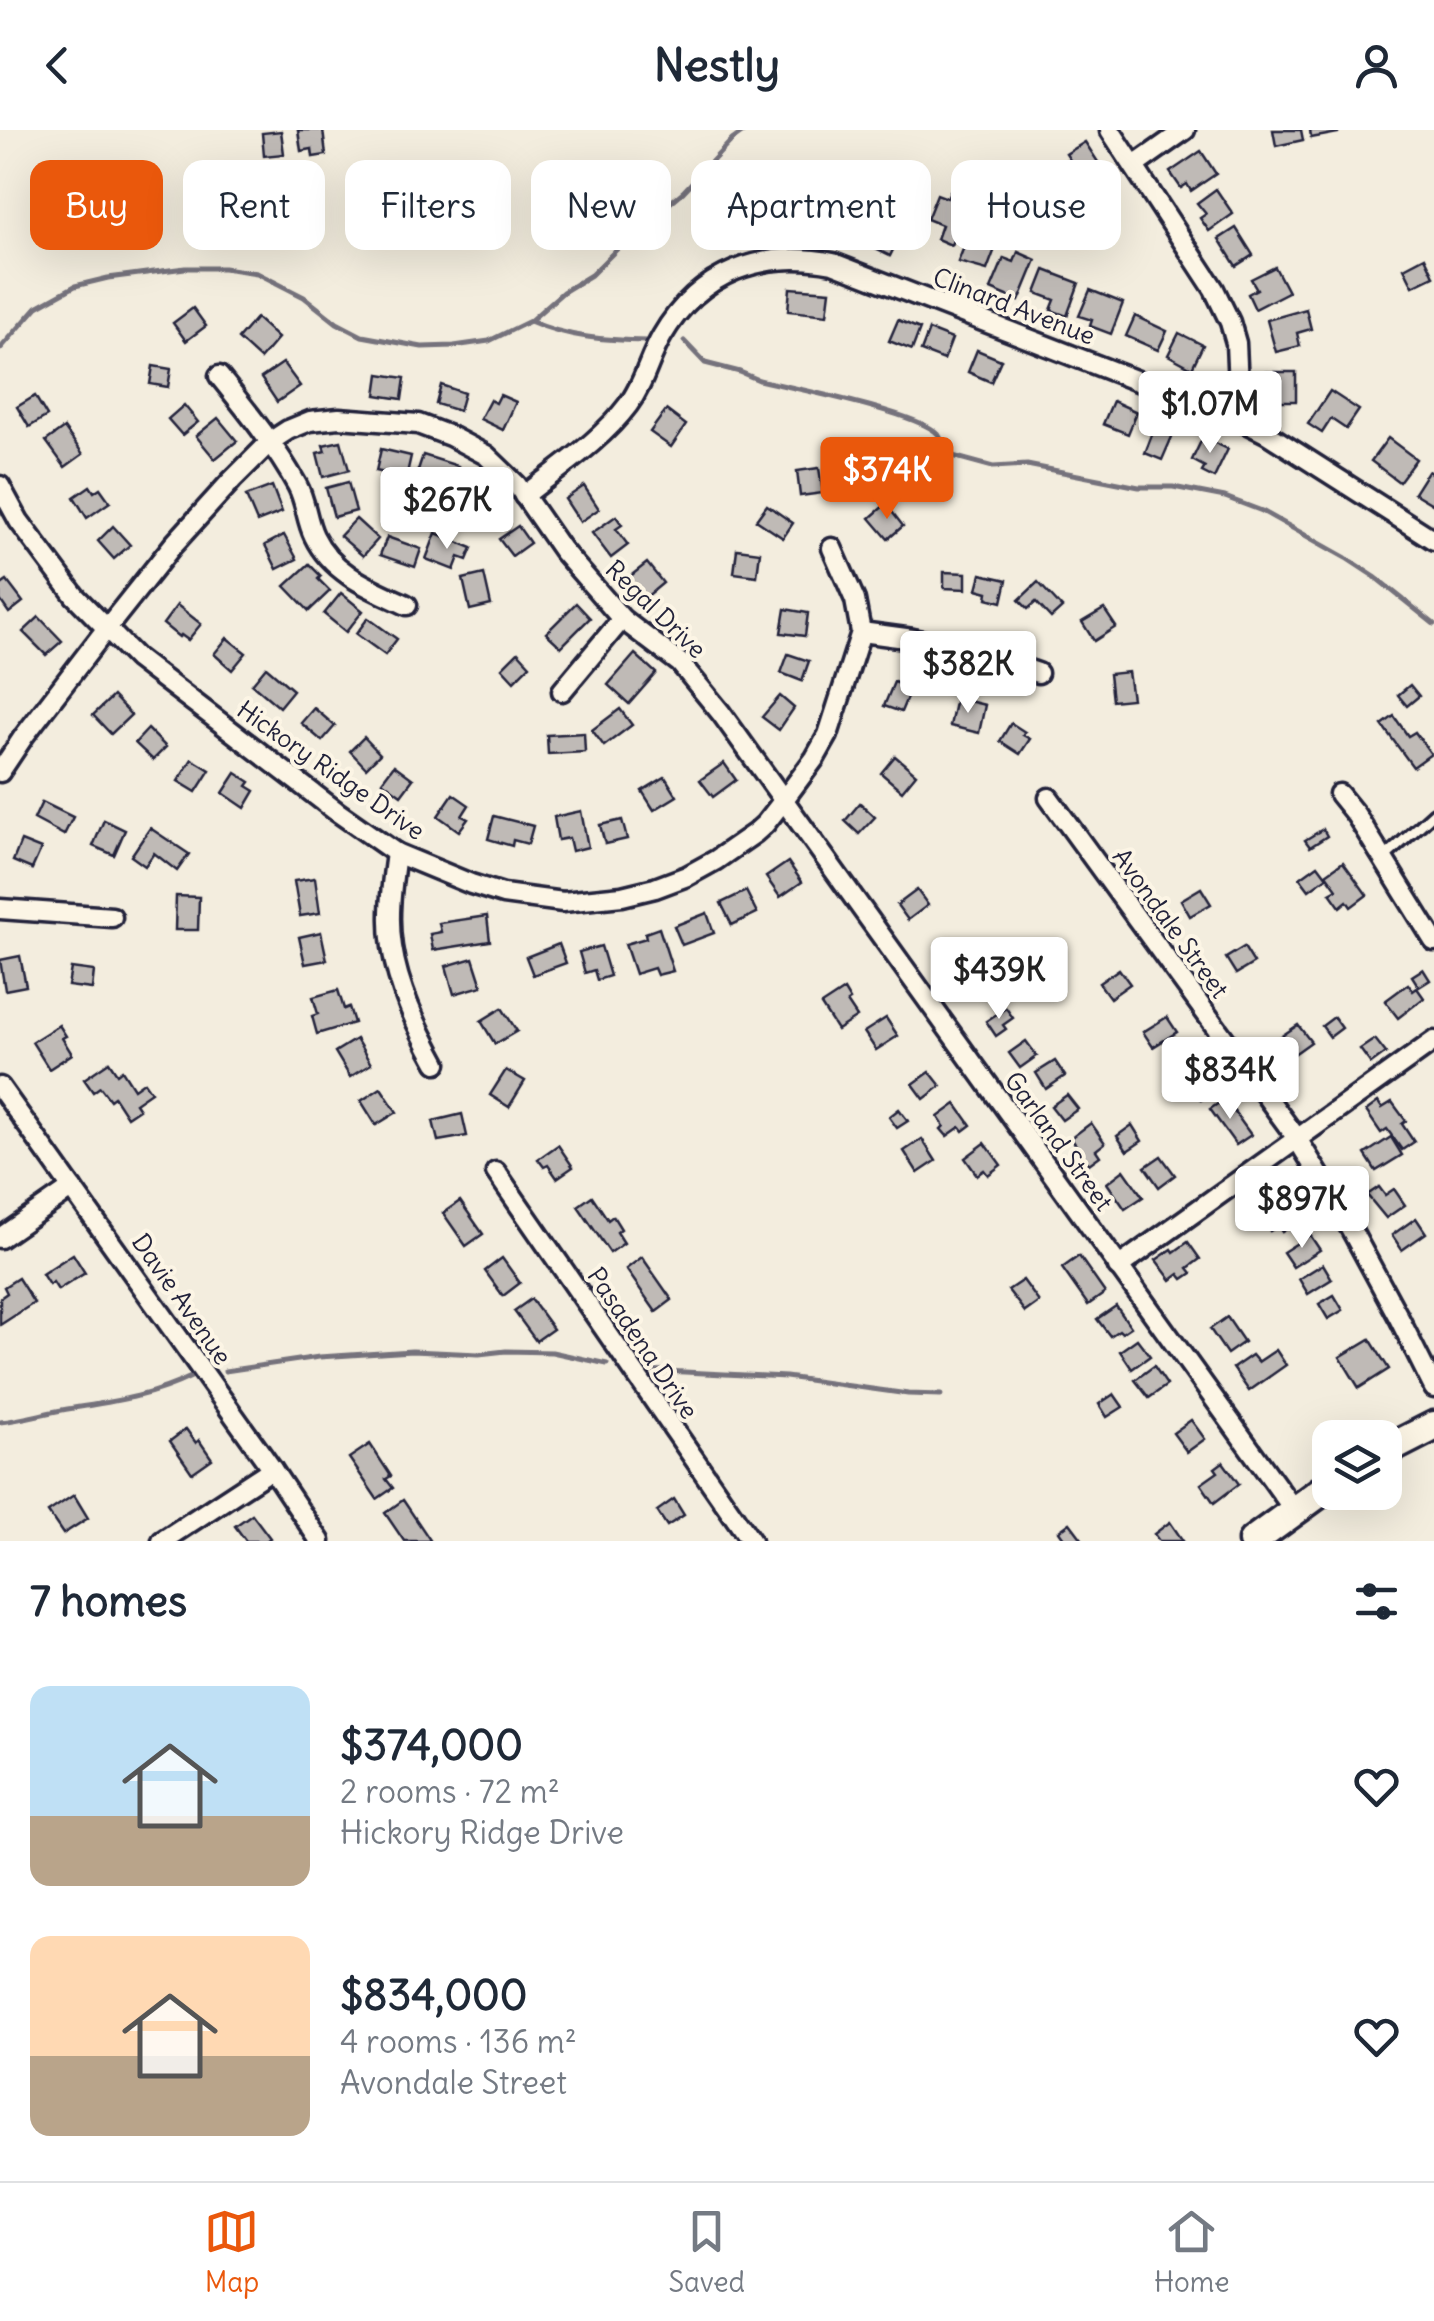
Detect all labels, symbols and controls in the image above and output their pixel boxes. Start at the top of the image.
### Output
text: Nestly [654,37,780,93]
icon: back [30,38,85,93]
icon: person [1349,38,1404,93]
chip: Buy [30,160,163,250]
chip: Rent [183,160,325,250]
chip: Filters [345,160,511,250]
chip: New [531,160,671,250]
chip: Apartment [691,160,931,250]
chip: House [951,160,1121,250]
street label: Clinard Avenue [929,260,1099,352]
pin: $1.07M [1129,371,1291,456]
text: $1.07M [1161,383,1259,424]
pin: $374K [817,437,957,522]
text: $374K [842,449,932,490]
pin: $267K [377,467,517,552]
text: $267K [402,479,492,520]
street label: Regal Drive [599,553,713,665]
pin: $382K [898,631,1038,716]
text: $382K [922,643,1014,684]
street label: Hickory Ridge Drive [231,693,431,847]
street label: Avondale Street [1106,842,1236,1004]
pin: $439K [929,937,1069,1022]
text: $439K [953,949,1045,990]
pin: $834K [1160,1037,1300,1122]
text: $834K [1184,1049,1276,1090]
street label: Garland Street [998,1065,1120,1217]
pin: $897K [1232,1166,1372,1251]
text: $897K [1257,1178,1347,1219]
street label: Davie Avenue [125,1227,239,1371]
street label: Pasadena Drive [580,1261,706,1425]
map controls [1312,1420,1402,1510]
button: layers [1312,1420,1402,1510]
icon: filters [1349,1574,1404,1629]
text: 7 homes [30,1575,187,1627]
text: $374,000 [340,1719,523,1771]
icon: home [110,1726,230,1846]
icon: heart [1349,1759,1404,1814]
text: 2 rooms · 72 m² [340,1771,560,1812]
text: Hickory Ridge Drive [340,1812,624,1853]
text: $834,000 [340,1969,527,2021]
icon: home [110,1976,230,2096]
icon: heart [1349,2009,1404,2064]
text: 4 rooms · 136 m² [340,2021,577,2062]
text: Avondale Street [340,2062,567,2103]
tab: Map [204,2204,259,2300]
tab: Saved [668,2204,745,2300]
tab: Home [1154,2204,1230,2300]

